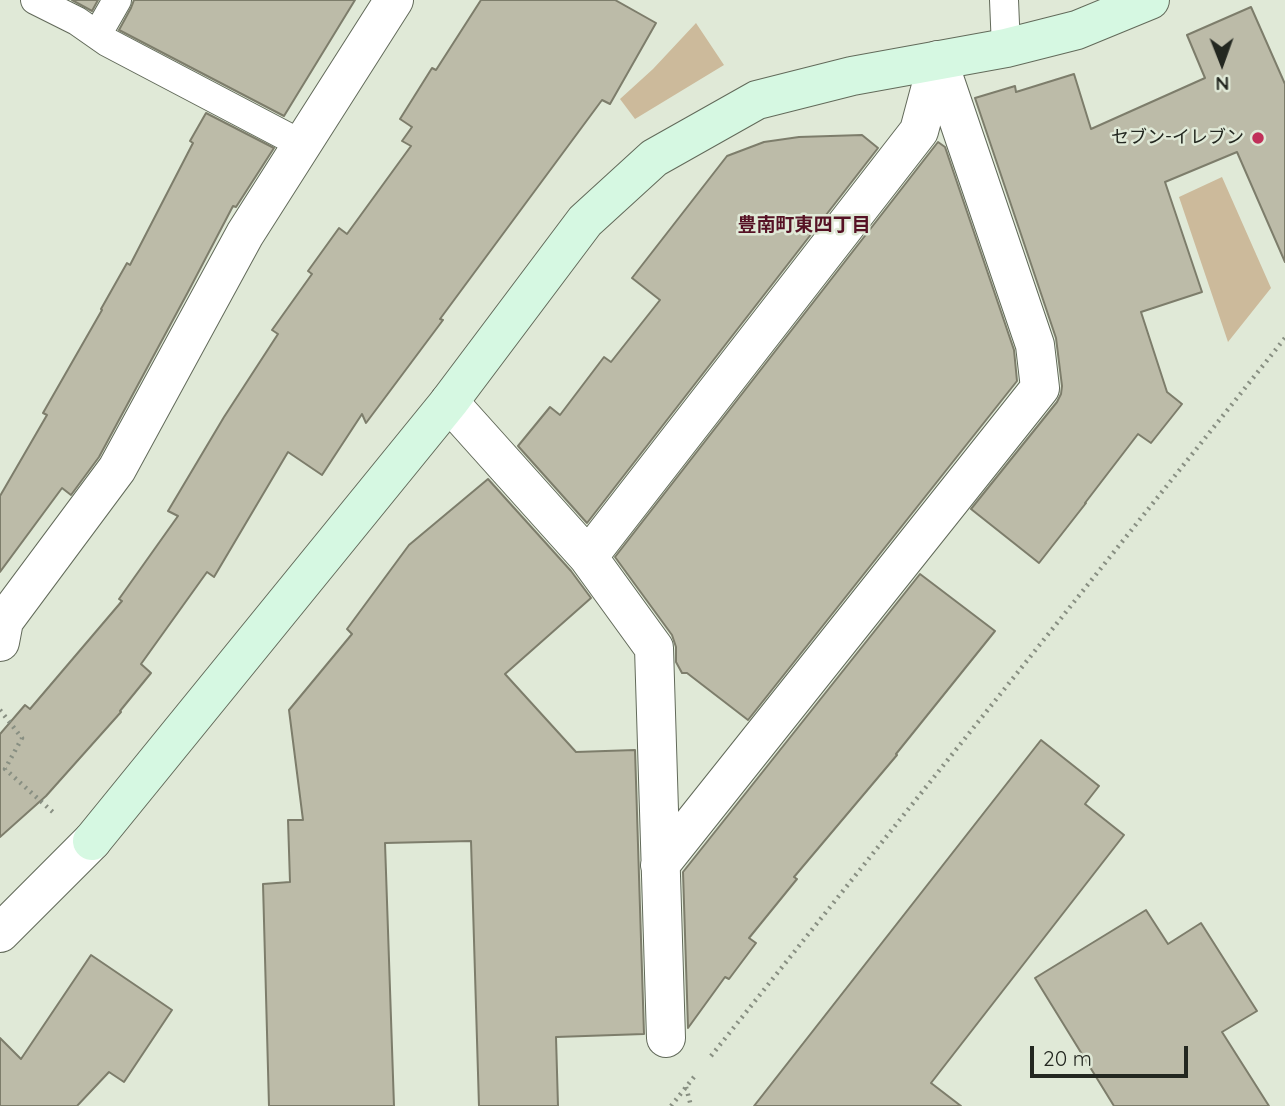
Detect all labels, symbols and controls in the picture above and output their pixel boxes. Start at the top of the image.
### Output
north arrow [1187,28,1257,98]
text: N [1215,72,1230,96]
place label: セブン-イレブン [1111,127,1244,149]
marker: セブン-イレブン [1250,130,1266,146]
district label: 豊南町東四丁目 [738,214,870,236]
scale bar [1033,1032,1190,1076]
text: 20 m [1043,1045,1092,1071]

